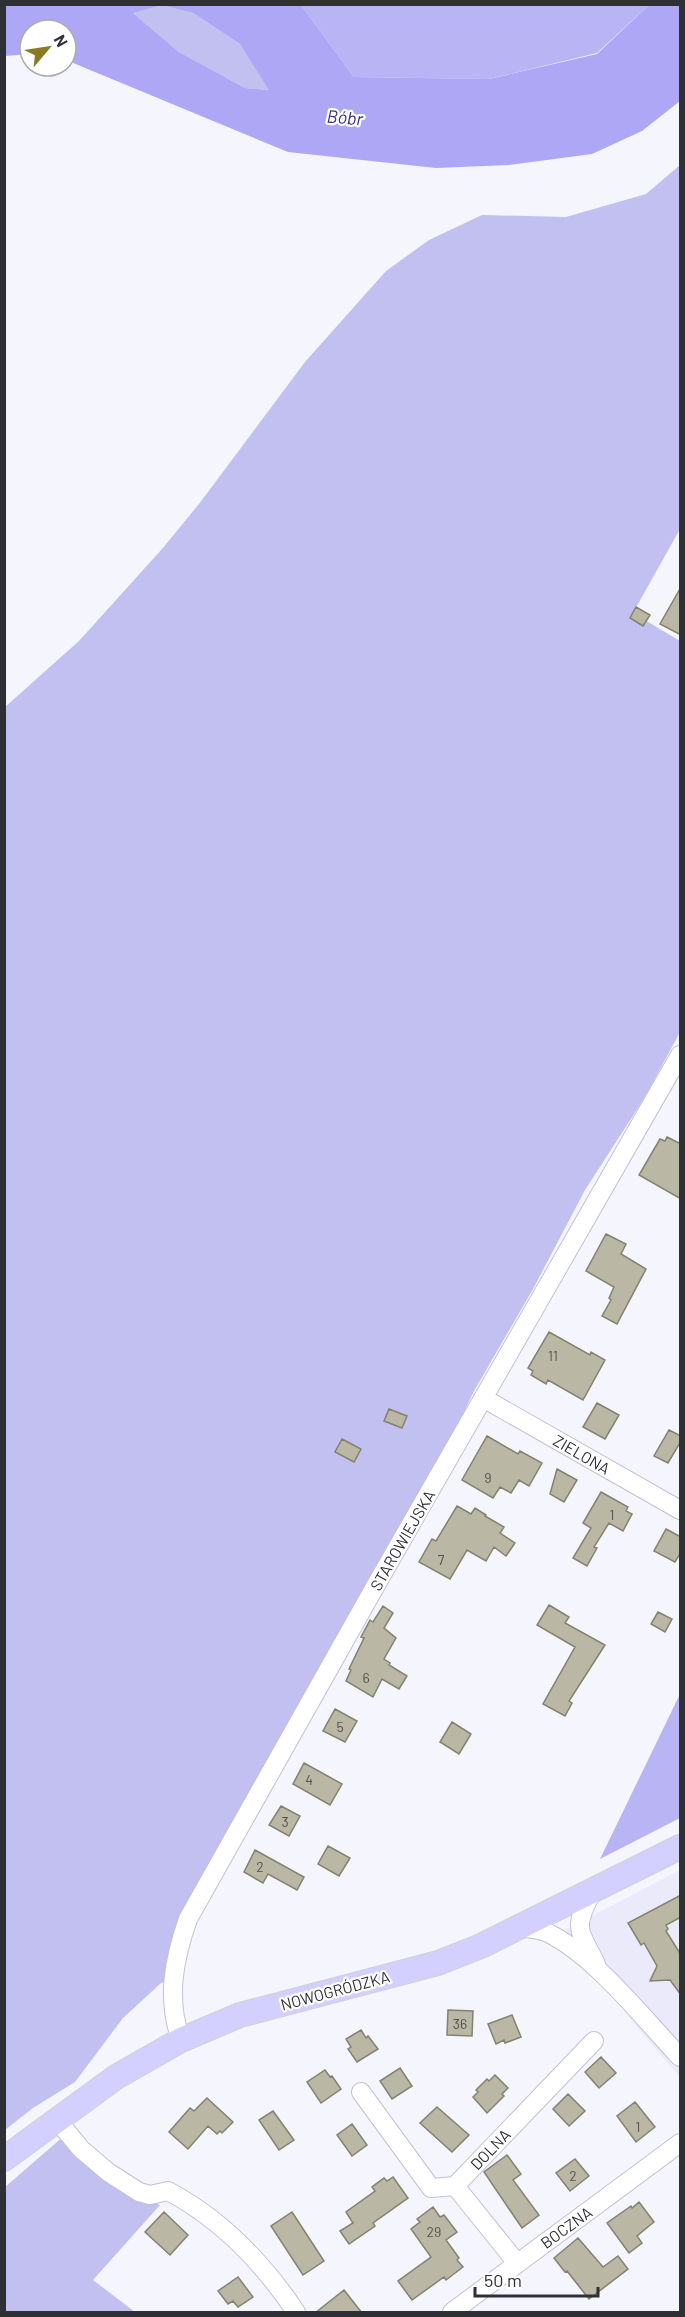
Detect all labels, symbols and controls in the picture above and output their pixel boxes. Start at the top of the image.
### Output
north arrow [18,18,78,78]
text: N [51,31,72,50]
water label: Bóbr [326,104,365,130]
house number: 11 [548,1347,558,1364]
street label: ZIELONA [550,1430,614,1478]
house number: 9 [484,1469,492,1486]
street label: STAROWIEJSKA [366,1486,439,1594]
house number: 1 [610,1506,614,1523]
house number: 7 [438,1551,445,1568]
house number: 6 [362,1669,370,1686]
house number: 5 [336,1718,344,1735]
house number: 4 [305,1771,313,1788]
house number: 3 [281,1813,289,1830]
house number: 2 [256,1858,264,1875]
street label: NOWOGRÓDZKA [278,1966,392,2014]
house number: 36 [453,2015,467,2032]
house number: 1 [636,2118,640,2135]
street label: DOLNA [466,2124,514,2173]
house number: 2 [569,2167,577,2184]
street label: BOCZNA [537,2202,596,2252]
house number: 29 [427,2223,441,2240]
scale bar [475,2260,598,2298]
text: 50 m [484,2269,522,2291]

